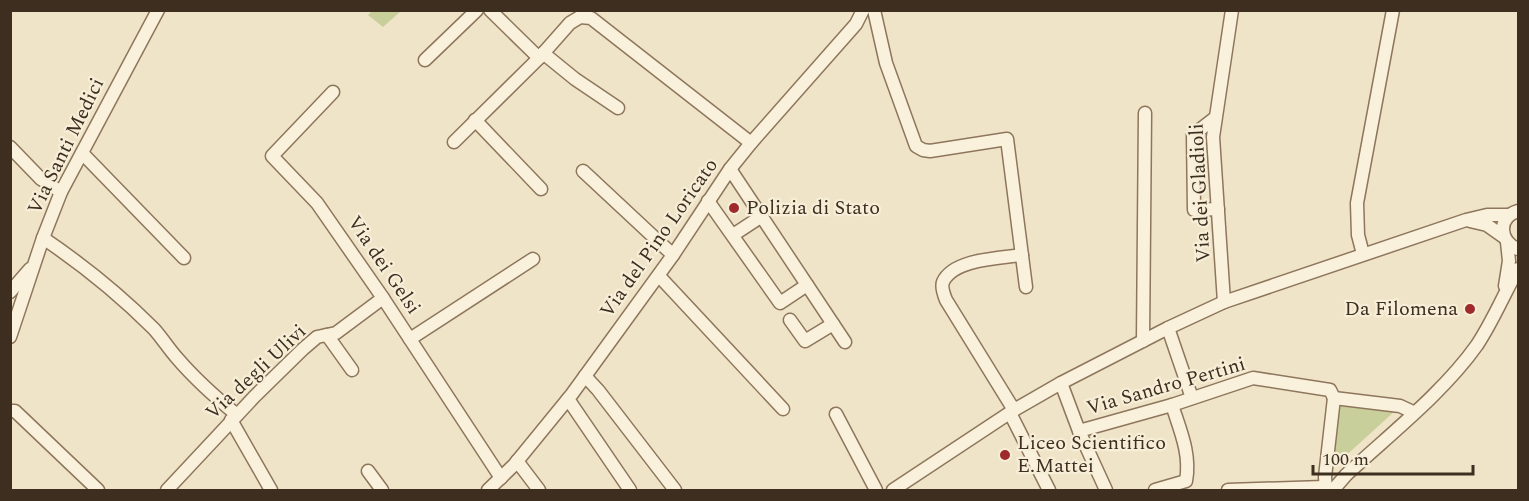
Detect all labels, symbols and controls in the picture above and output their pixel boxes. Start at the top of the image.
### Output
street label: Via Santi Medici [20,73,112,219]
street label: Via dei Gladioli [1181,123,1219,263]
street label: Via del Pino Loricato [593,152,725,324]
place label: Polizia di Stato [746,193,880,223]
marker: Polizia di Stato [727,201,741,215]
street label: Via dei Gelsi [340,209,428,321]
place label: Da Filomena [1345,294,1458,324]
marker: Da Filomena [1463,302,1477,316]
street label: Via degli Ulivi [199,317,313,427]
street label: Via Sandro Pertini [1083,349,1249,423]
place label: Liceo Scientifico E.Mattei [1017,428,1166,481]
scale bar [1313,438,1474,476]
text: 100 m [1322,446,1369,473]
marker: Liceo Scientifico E.Mattei [998,448,1012,462]

